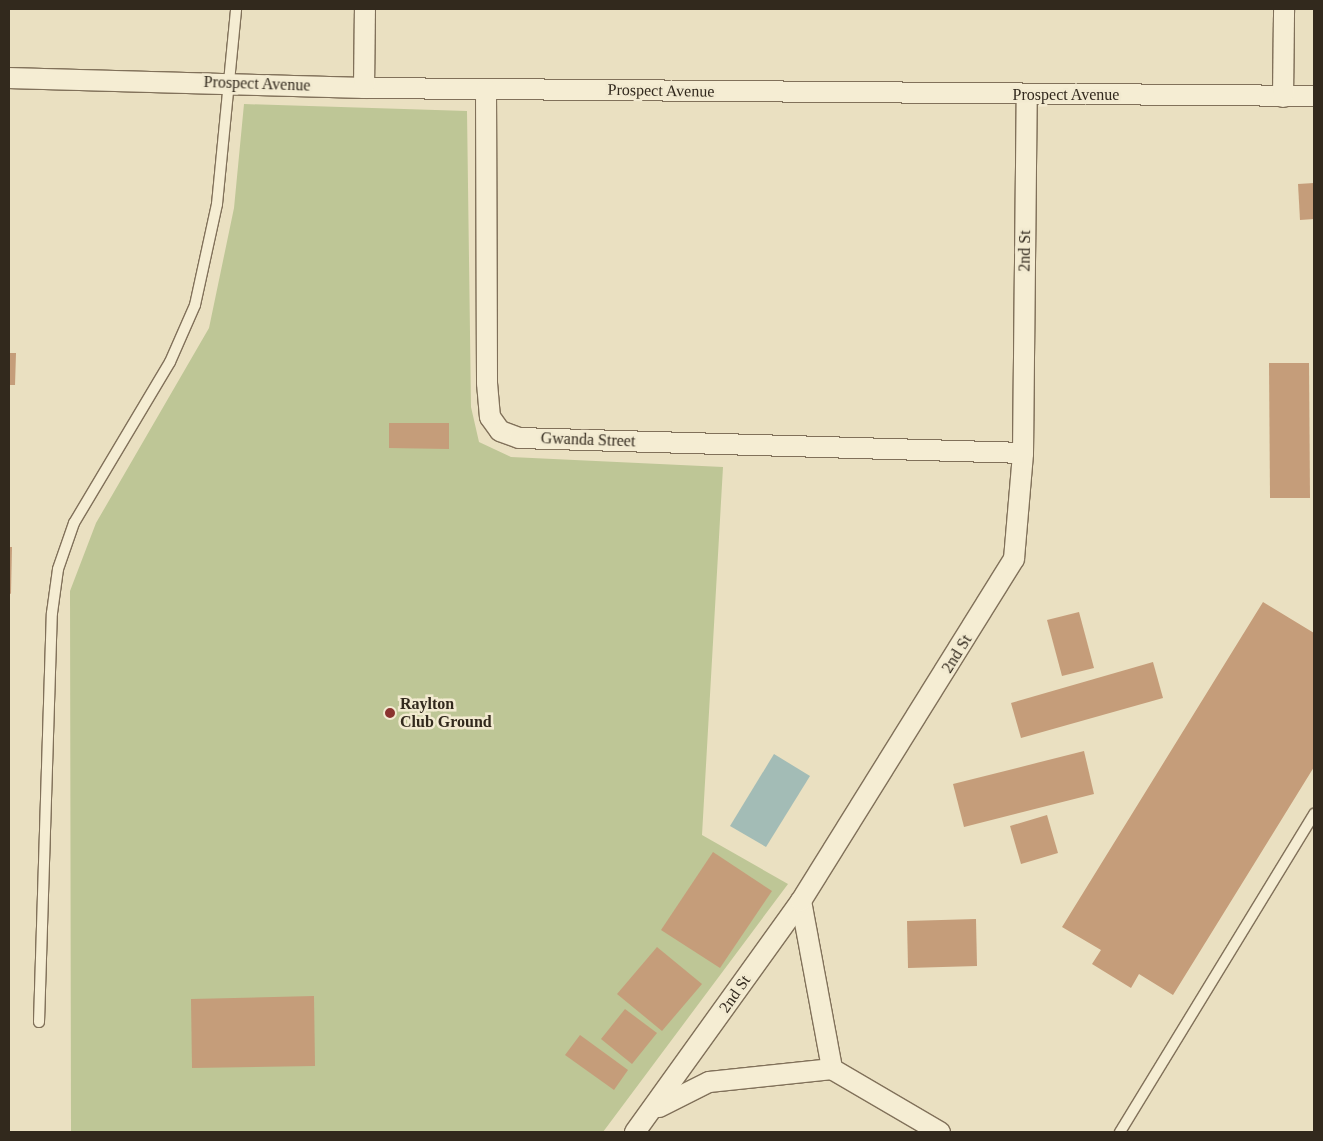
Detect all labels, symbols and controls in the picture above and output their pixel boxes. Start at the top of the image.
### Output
street label: Prospect Avenue [203,73,311,95]
street label: Prospect Avenue [607,80,715,102]
street label: Prospect Avenue [1012,85,1120,105]
street label: 2nd St [1015,230,1035,272]
street label: Gwanda Street [540,429,636,451]
street label: 2nd St [938,631,976,677]
place label: Raylton Club Ground [400,694,492,732]
marker: Raylton Club Ground [384,707,396,719]
street label: 2nd St [715,972,755,1016]

